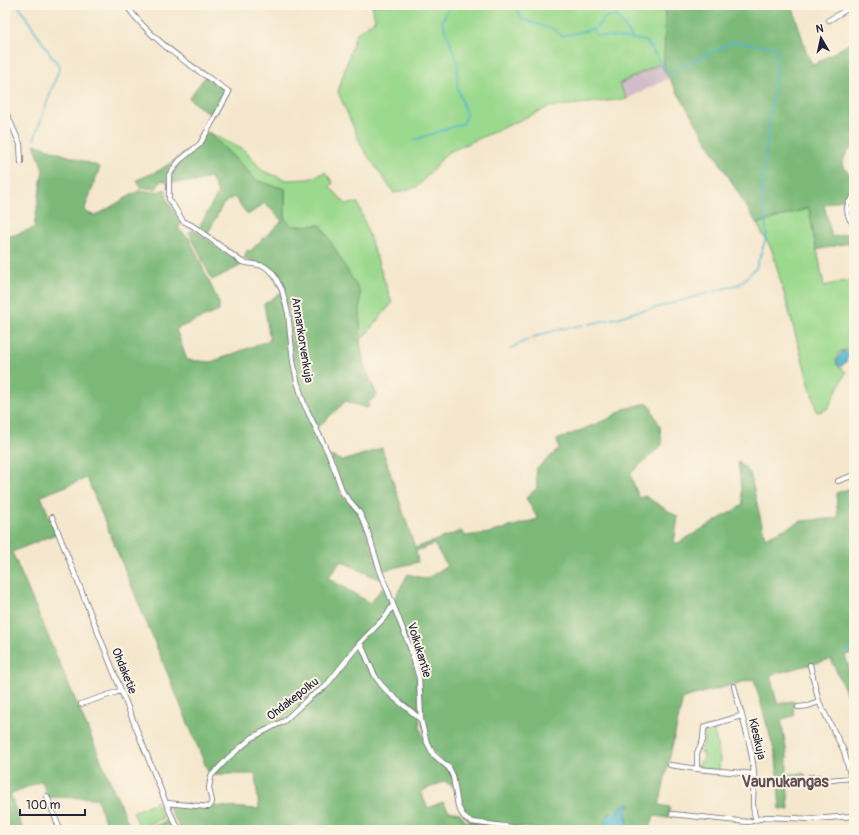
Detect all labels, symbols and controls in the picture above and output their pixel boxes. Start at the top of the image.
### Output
north arrow [801,18,841,58]
text: N [815,22,825,36]
street label: Annankorvenkuja [288,296,316,384]
street label: Voikukantie [404,621,434,679]
street label: Ohdaketie [108,646,140,696]
street label: Ohdakepolku [264,674,322,724]
street label: Kiesikuja [745,717,769,762]
district label: Vaunukangas [741,772,829,792]
scale bar [20,791,85,817]
text: 100 m [26,798,61,813]

